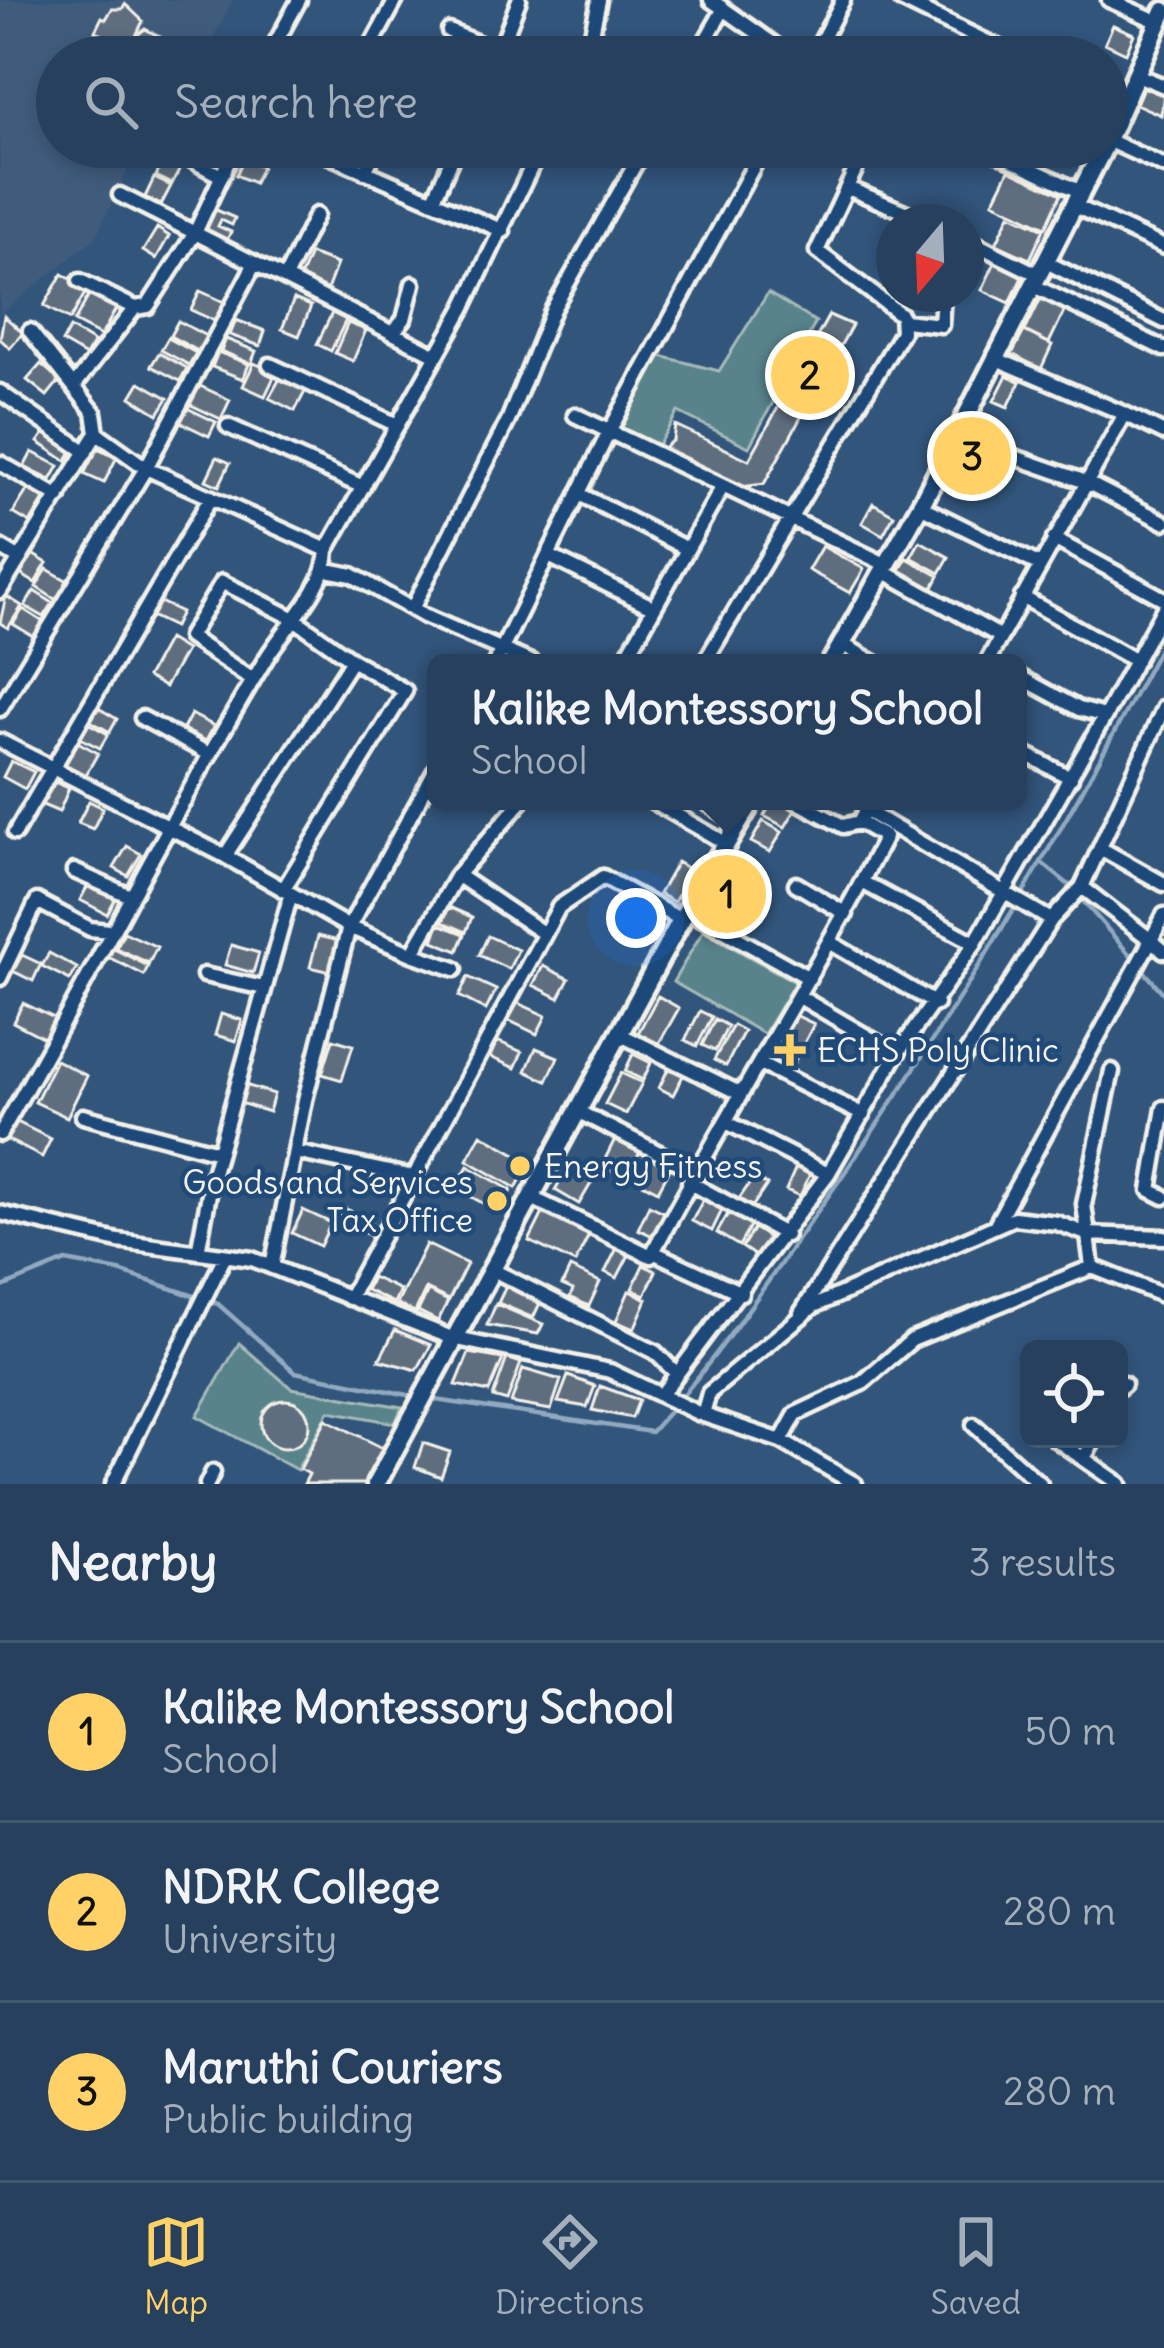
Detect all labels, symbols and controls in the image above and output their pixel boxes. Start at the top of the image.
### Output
search box [36,36,1128,168]
icon: search [78,69,144,135]
text: Search here [174,74,418,130]
north arrow [876,204,984,312]
pin: 2 [771,330,849,420]
pin: 3 [933,411,1011,501]
popup [427,654,1027,810]
text: Kalike Montessory School [471,680,983,736]
text: School [471,736,587,785]
pin: 1 [688,849,766,939]
your location [606,888,666,948]
place label: ECHS Poly Clinic [817,1029,1059,1071]
marker: ECHS Poly Clinic [774,1034,806,1066]
place label: Energy Fitness [544,1145,762,1187]
marker: Energy Fitness [507,1153,533,1179]
place label: Goods and Services Tax Office [183,1161,473,1241]
marker: Goods and Services Tax Office [484,1188,510,1214]
map controls [1020,1340,1128,1448]
button: locate [1020,1340,1128,1448]
text: Nearby [48,1530,217,1594]
text: 3 results [969,1538,1116,1587]
text: Kalike Montessory School [162,1679,674,1735]
text: 1 [79,1707,95,1756]
text: 50 m [1024,1707,1116,1756]
text: School [162,1735,279,1784]
text: NDRK College [162,1859,440,1915]
text: 2 [76,1887,98,1936]
text: 280 m [1003,1887,1116,1936]
text: University [162,1915,337,1964]
text: Maruthi Couriers [162,2039,503,2095]
text: 3 [76,2067,98,2116]
text: 280 m [1003,2067,1116,2116]
text: Public building [162,2095,414,2144]
tab: Map [143,2209,209,2323]
tab: Directions [495,2209,644,2323]
tab: Saved [931,2209,1021,2323]

